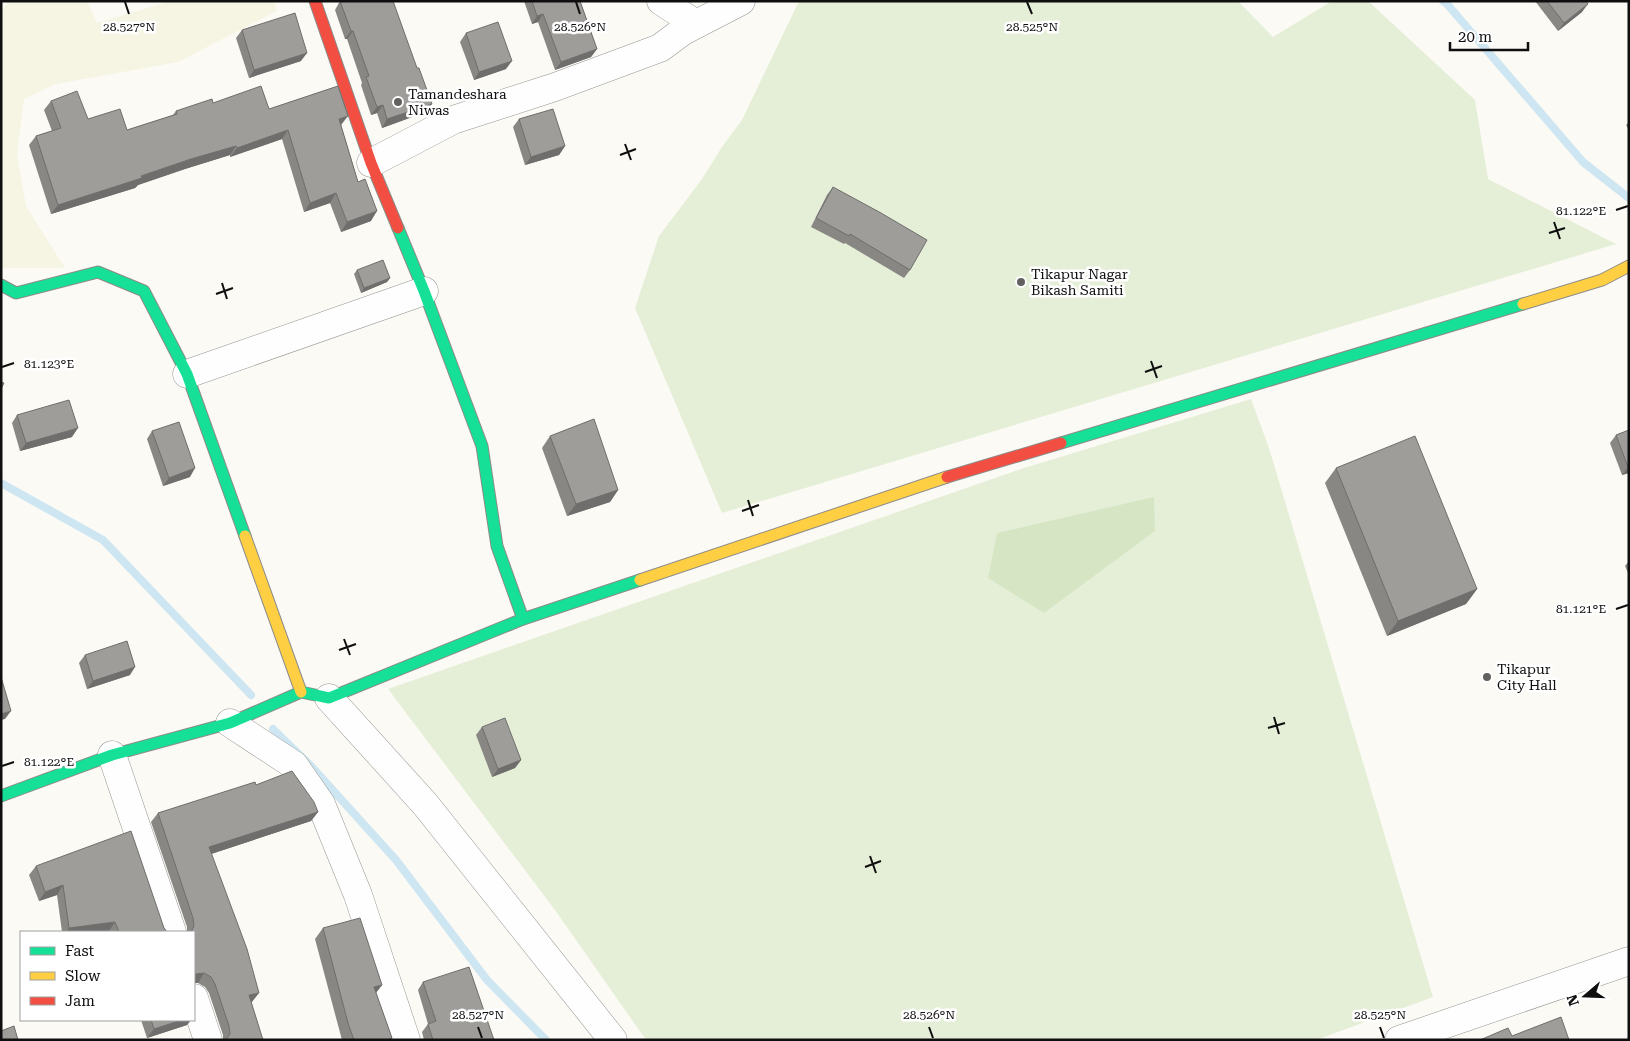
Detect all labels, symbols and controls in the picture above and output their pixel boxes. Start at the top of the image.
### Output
text: 28.527°N [103,20,155,34]
text: 28.526°N [554,20,606,34]
text: 28.525°N [1006,20,1058,34]
scale bar [1450,20,1528,52]
text: 20 m [1458,28,1493,46]
place label: Tamandeshara Niwas [408,86,507,118]
marker: Tamandeshara Niwas [392,96,404,108]
text: 81.122°E [1556,204,1606,218]
place label: Tikapur Nagar Bikash Samiti [1031,266,1128,298]
marker: Tikapur Nagar Bikash Samiti [1015,276,1027,288]
text: 81.123°E [24,357,74,371]
text: 81.121°E [1556,602,1606,616]
place label: Tikapur City Hall [1497,661,1557,693]
marker: Tikapur City Hall [1481,671,1493,683]
text: 81.122°E [24,755,74,769]
legend [20,931,195,1021]
text: Fast [65,942,95,960]
text: Slow [65,967,101,985]
north arrow [1560,971,1610,1021]
text: Jam [65,992,95,1010]
text: N [1563,992,1582,1008]
text: 28.527°N [452,1008,504,1022]
text: 28.526°N [903,1008,955,1022]
text: 28.525°N [1354,1008,1406,1022]

